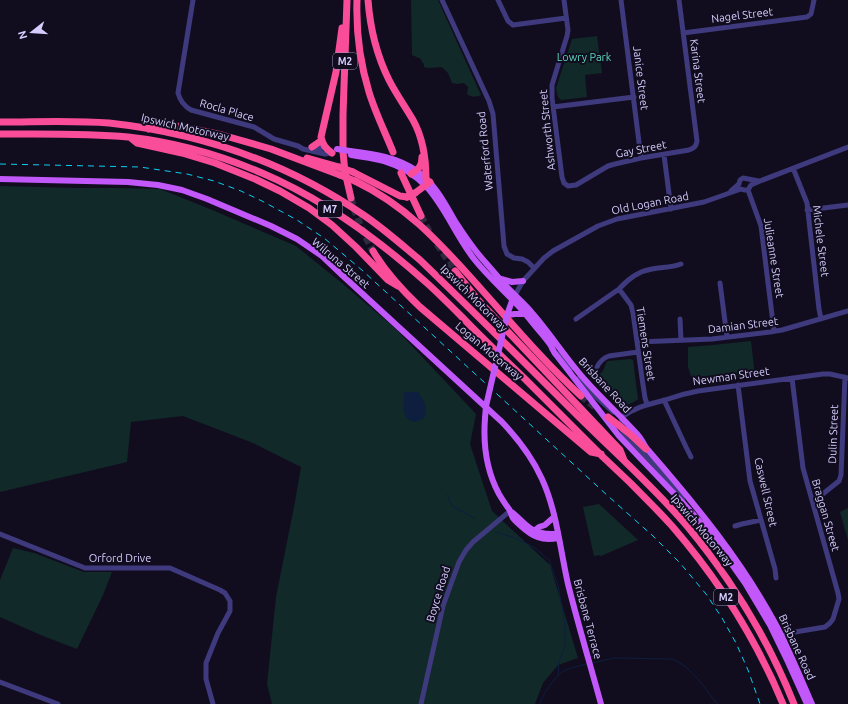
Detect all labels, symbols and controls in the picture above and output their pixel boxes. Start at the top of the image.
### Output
street label: Nagel Street [710,5,774,25]
north arrow [12,12,52,52]
text: N [15,29,29,41]
street label: Karina Street [688,38,708,104]
street label: Janice Street [631,45,651,111]
park label: Lowry Park [557,51,612,63]
road number: M2 [333,53,357,69]
street label: Ashworth Street [537,88,557,171]
street label: Rocla Place [199,97,255,123]
street label: Ipswich Motorway [140,111,231,143]
street label: Waterford Road [475,111,495,191]
street label: Gay Street [615,138,668,160]
street label: Old Logan Road [610,190,690,216]
road number: M7 [318,201,342,217]
street label: Michele Street [811,205,831,278]
street label: Julieanne Street [762,217,786,300]
street label: Wilruna Street [310,235,373,291]
street label: Ipswich Motorway [438,262,510,334]
street label: Tiemens Street [634,306,658,383]
street label: Damian Street [707,315,780,335]
street label: Logan Motorway [453,320,525,383]
street label: Brisbane Road [576,355,634,415]
street label: Newman Street [692,365,771,387]
street label: Dulin Street [826,404,840,464]
street label: Caswell Street [752,456,780,528]
street label: Braggan Street [810,477,842,553]
street label: Ipswich Motorway [669,492,736,569]
street label: Orford Drive [89,552,151,564]
street label: Boyce Road [424,565,452,623]
street label: Brisbane Terrace [572,578,604,660]
road number: M2 [714,589,738,605]
street label: Brisbane Road [777,612,817,682]

